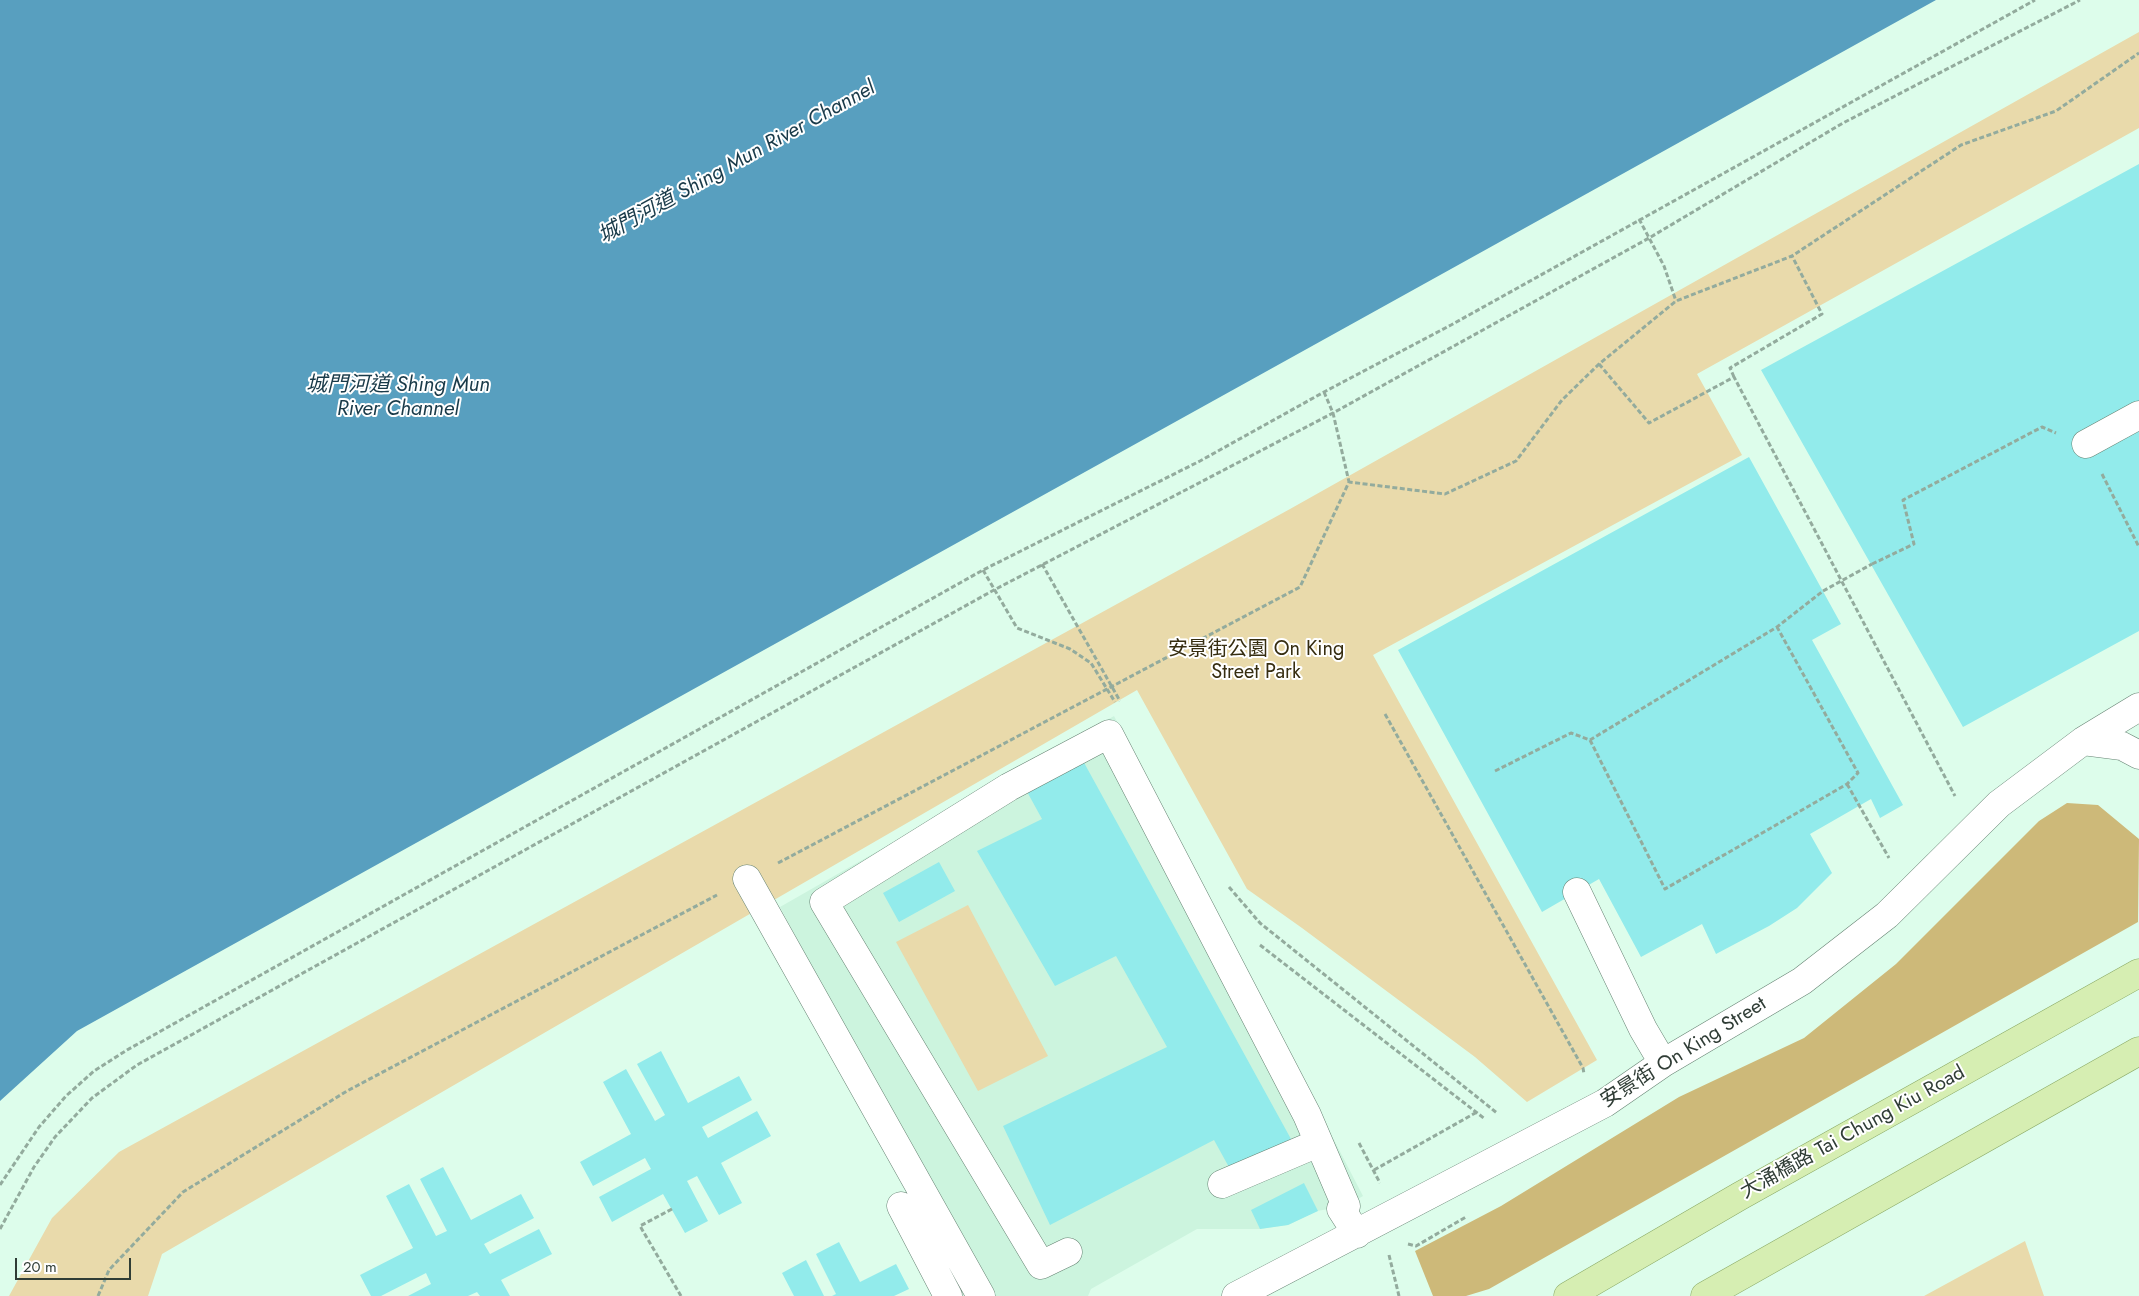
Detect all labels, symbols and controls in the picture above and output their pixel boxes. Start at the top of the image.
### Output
water label: 城門河道 Shing Mun River Channel [594,76,880,250]
water label: 城門河道 Shing Mun River Channel [306,373,490,423]
park label: 安景街公園 On King Street Park [1168,638,1344,685]
street label: 安景街 On King Street [1597,992,1771,1114]
street label: 大涌橋路 Tai Chung Kiu Road [1737,1061,1969,1205]
scale bar [18,1248,134,1280]
text: 20 m [23,1256,57,1278]

